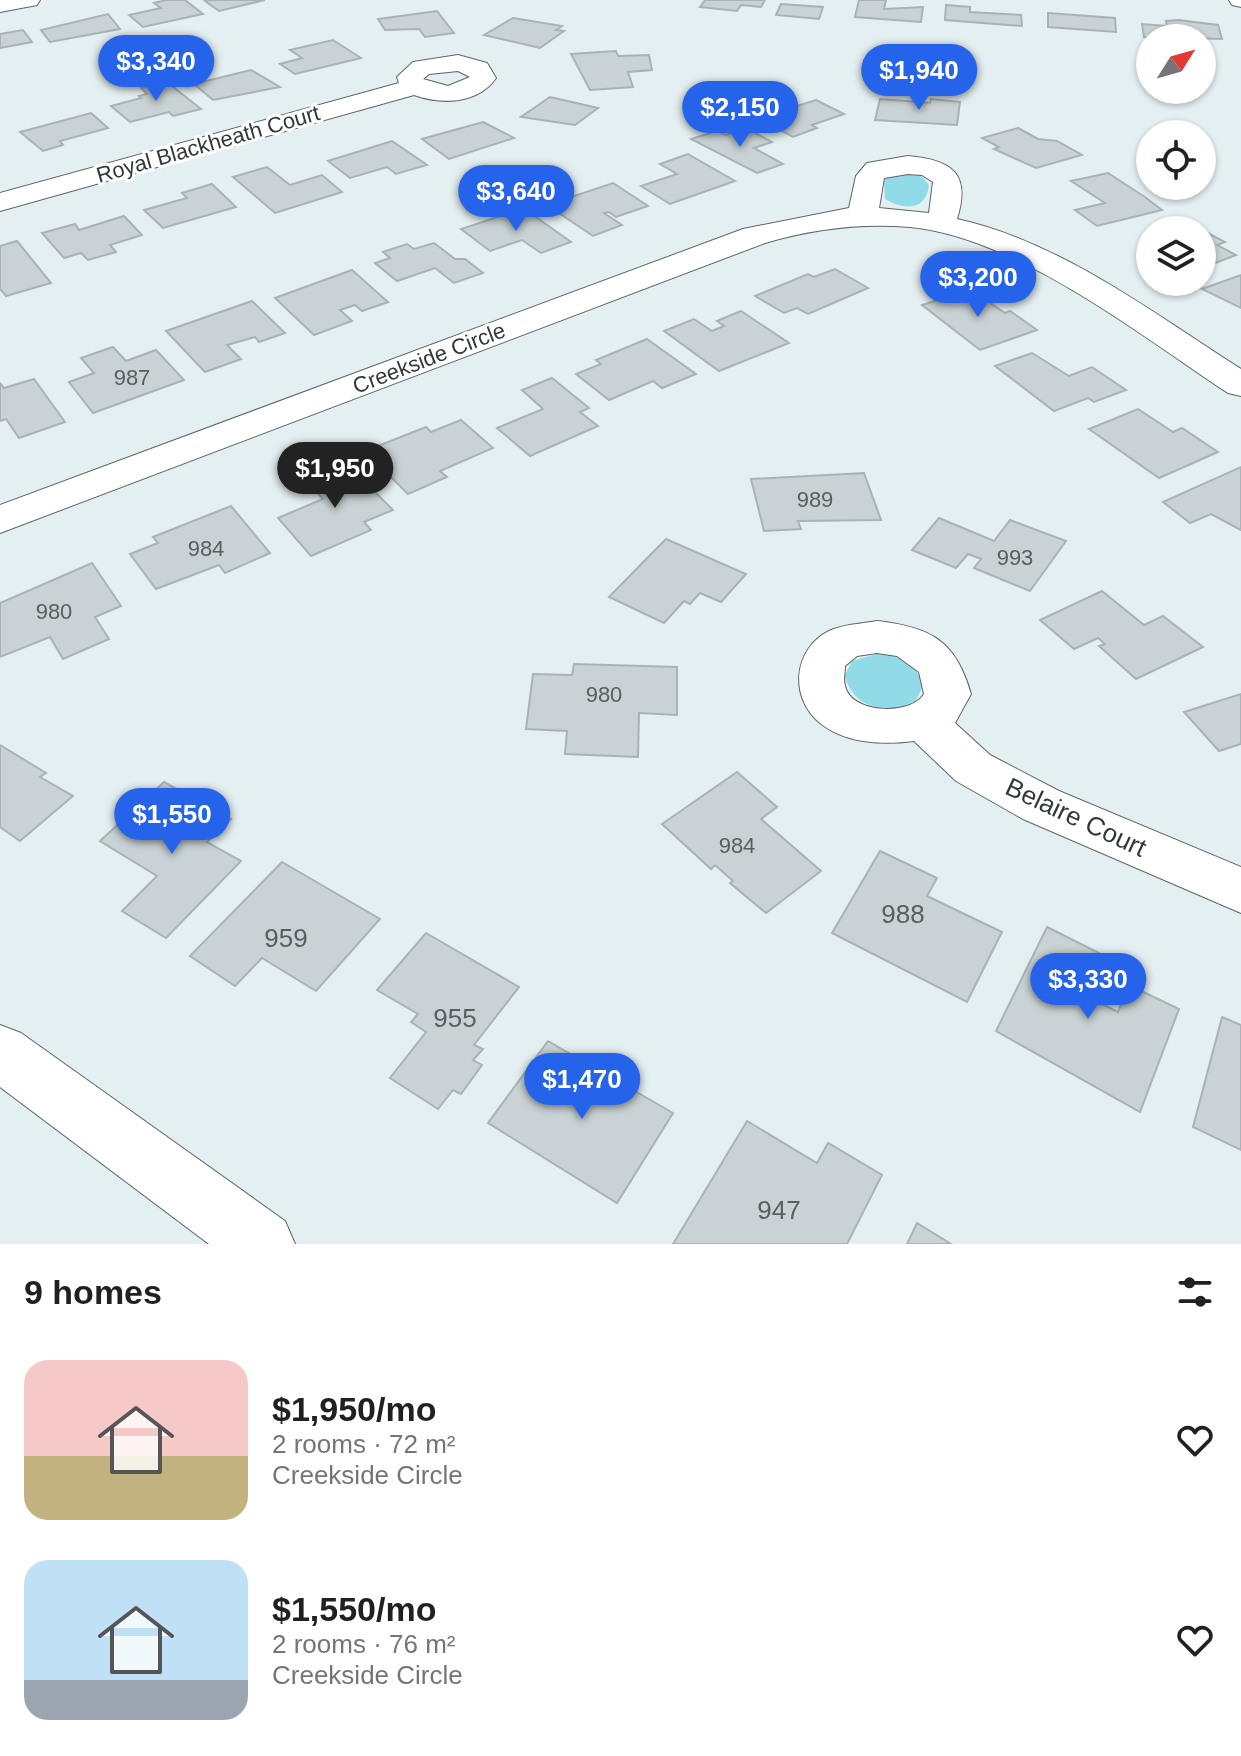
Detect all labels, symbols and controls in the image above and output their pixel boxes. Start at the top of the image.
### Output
north arrow [1136,24,1216,104]
map controls [1136,24,1216,296]
pin: $3,340 [91,35,221,103]
pin: $1,940 [854,44,984,112]
text: $3,340 [116,46,196,76]
text: $1,940 [879,55,959,85]
pin: $2,150 [675,81,805,149]
text: $2,150 [700,92,780,122]
street label: Royal Blackheath Court [93,100,323,188]
button: locate [1136,120,1216,200]
pin: $3,640 [451,165,581,233]
text: $3,640 [476,176,556,206]
button: layers [1136,216,1216,296]
pin: $3,200 [913,251,1043,319]
text: $3,200 [938,262,1018,292]
street label: Creekside Circle [349,317,509,399]
house number: 987 [114,365,150,390]
pin: $1,950 [270,442,400,510]
text: $1,950 [295,453,375,483]
house number: 989 [797,487,833,512]
house number: 984 [188,536,224,561]
house number: 993 [997,545,1033,570]
house number: 980 [36,599,72,624]
house number: 980 [586,682,622,707]
street label: Belaire Court [1001,771,1152,863]
pin: $1,550 [107,788,237,856]
text: $1,550 [132,799,212,829]
house number: 984 [719,833,755,858]
house number: 988 [881,899,925,929]
house number: 959 [264,923,308,953]
pin: $3,330 [1023,953,1153,1021]
text: $3,330 [1048,964,1128,994]
house number: 955 [433,1003,477,1033]
pin: $1,470 [517,1053,647,1121]
text: $1,470 [542,1064,622,1094]
house number: 947 [757,1195,801,1225]
icon: filters [1173,1270,1217,1314]
text: 9 homes [24,1273,162,1311]
text: $1,950/mo [272,1390,436,1428]
icon: home [88,1392,184,1488]
icon: heart [1173,1418,1217,1462]
text: 2 rooms · 72 m² [272,1429,456,1459]
text: Creekside Circle [272,1460,463,1490]
text: $1,550/mo [272,1590,436,1628]
icon: home [88,1592,184,1688]
icon: heart [1173,1618,1217,1662]
text: 2 rooms · 76 m² [272,1629,456,1659]
text: Creekside Circle [272,1660,463,1690]

